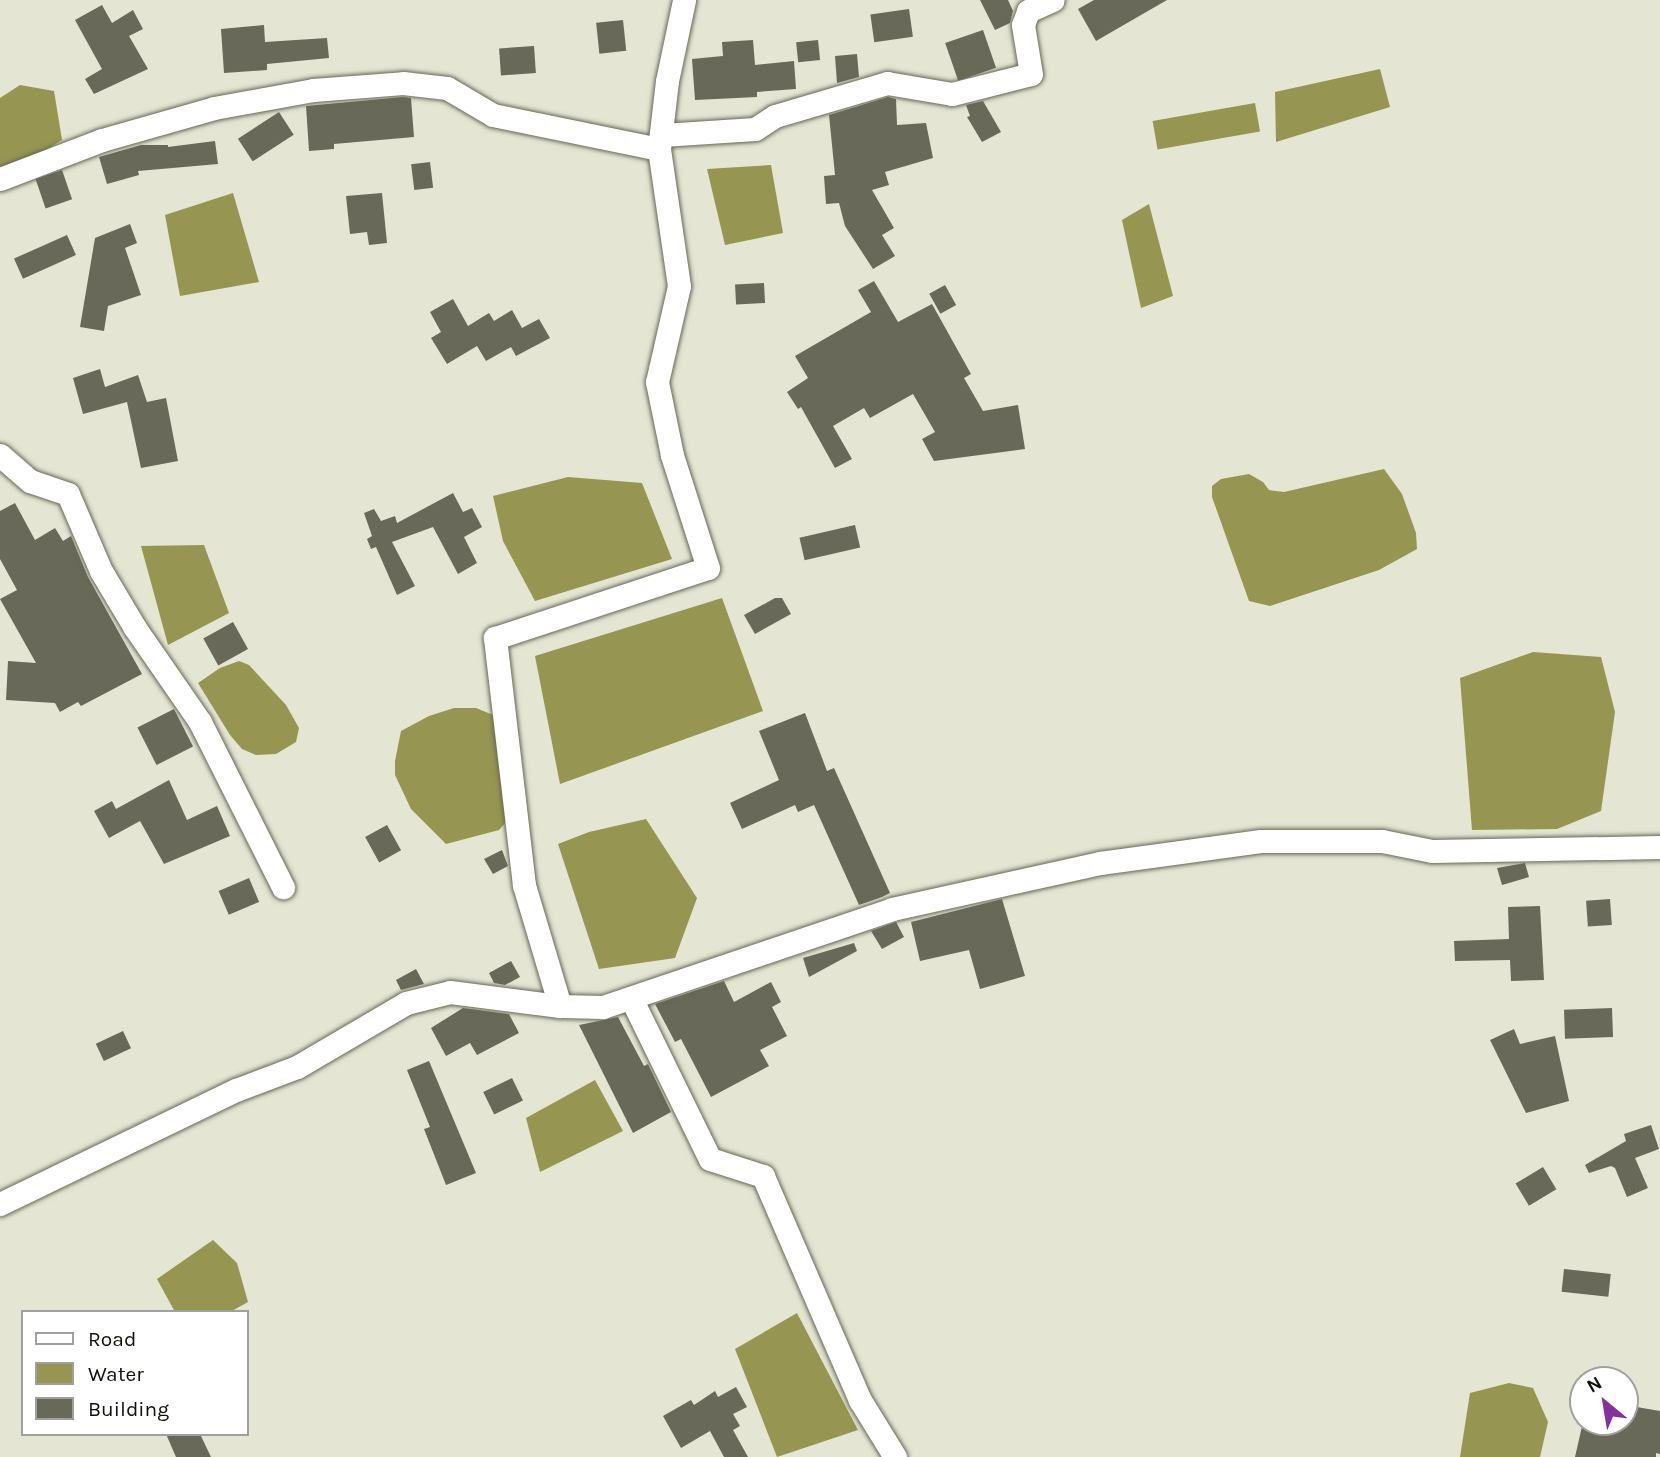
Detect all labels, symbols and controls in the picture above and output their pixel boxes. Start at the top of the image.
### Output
legend [21,1310,248,1436]
text: Road [88,1327,136,1351]
text: Water [88,1362,144,1386]
north arrow [1569,1366,1639,1436]
text: N [1583,1372,1606,1397]
text: Building [88,1397,169,1421]

